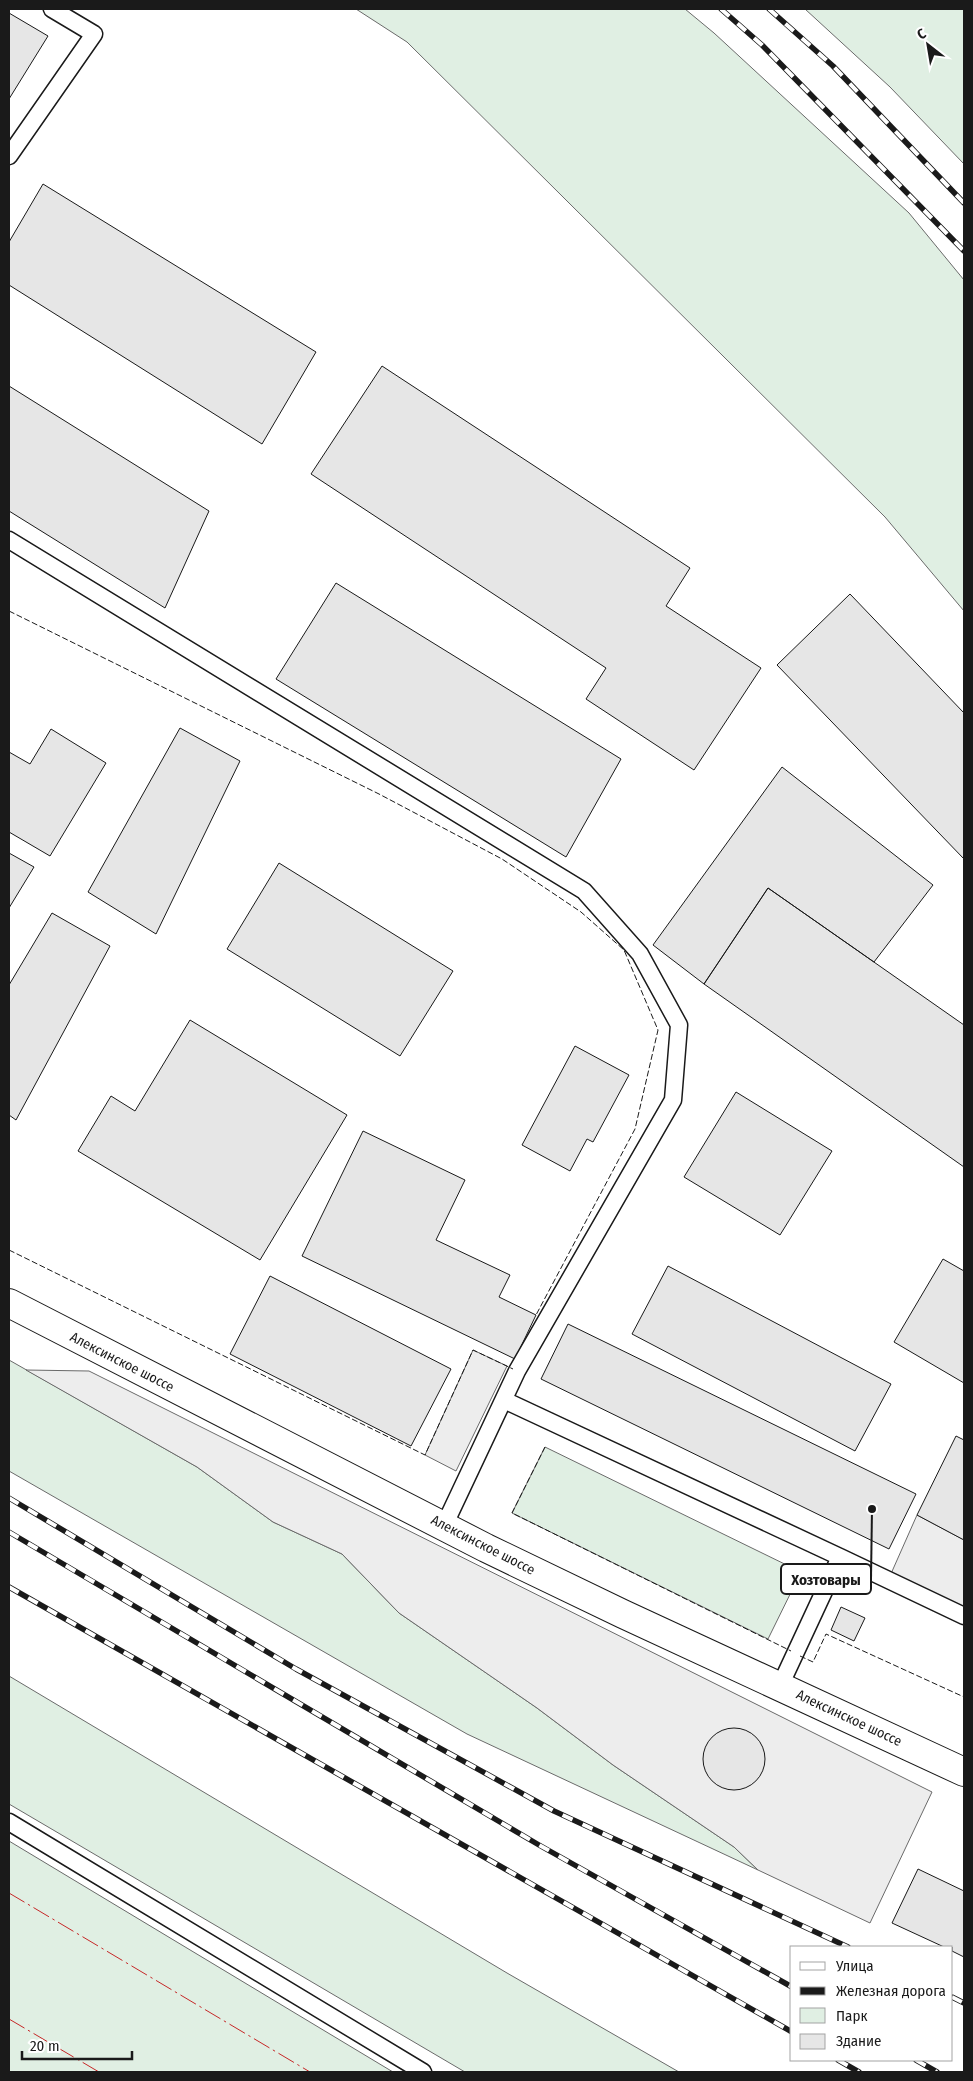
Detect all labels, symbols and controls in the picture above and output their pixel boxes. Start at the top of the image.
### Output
north arrow [903,20,953,70]
text: С [914,25,930,43]
street label: Алексинское шоссе [67,1328,177,1396]
street label: Алексинское шоссе [428,1511,538,1579]
callout: Хозтовары [781,1564,871,1594]
text: Хозтовары [790,1571,861,1589]
street label: Алексинское шоссе [793,1686,905,1750]
legend [790,1946,953,2061]
text: Улица [835,1957,874,1975]
text: Железная дорога [836,1982,946,2000]
text: Парк [836,2007,867,2025]
scale bar [22,2028,132,2060]
text: Здание [836,2032,882,2050]
text: 20 m [30,2037,60,2055]

